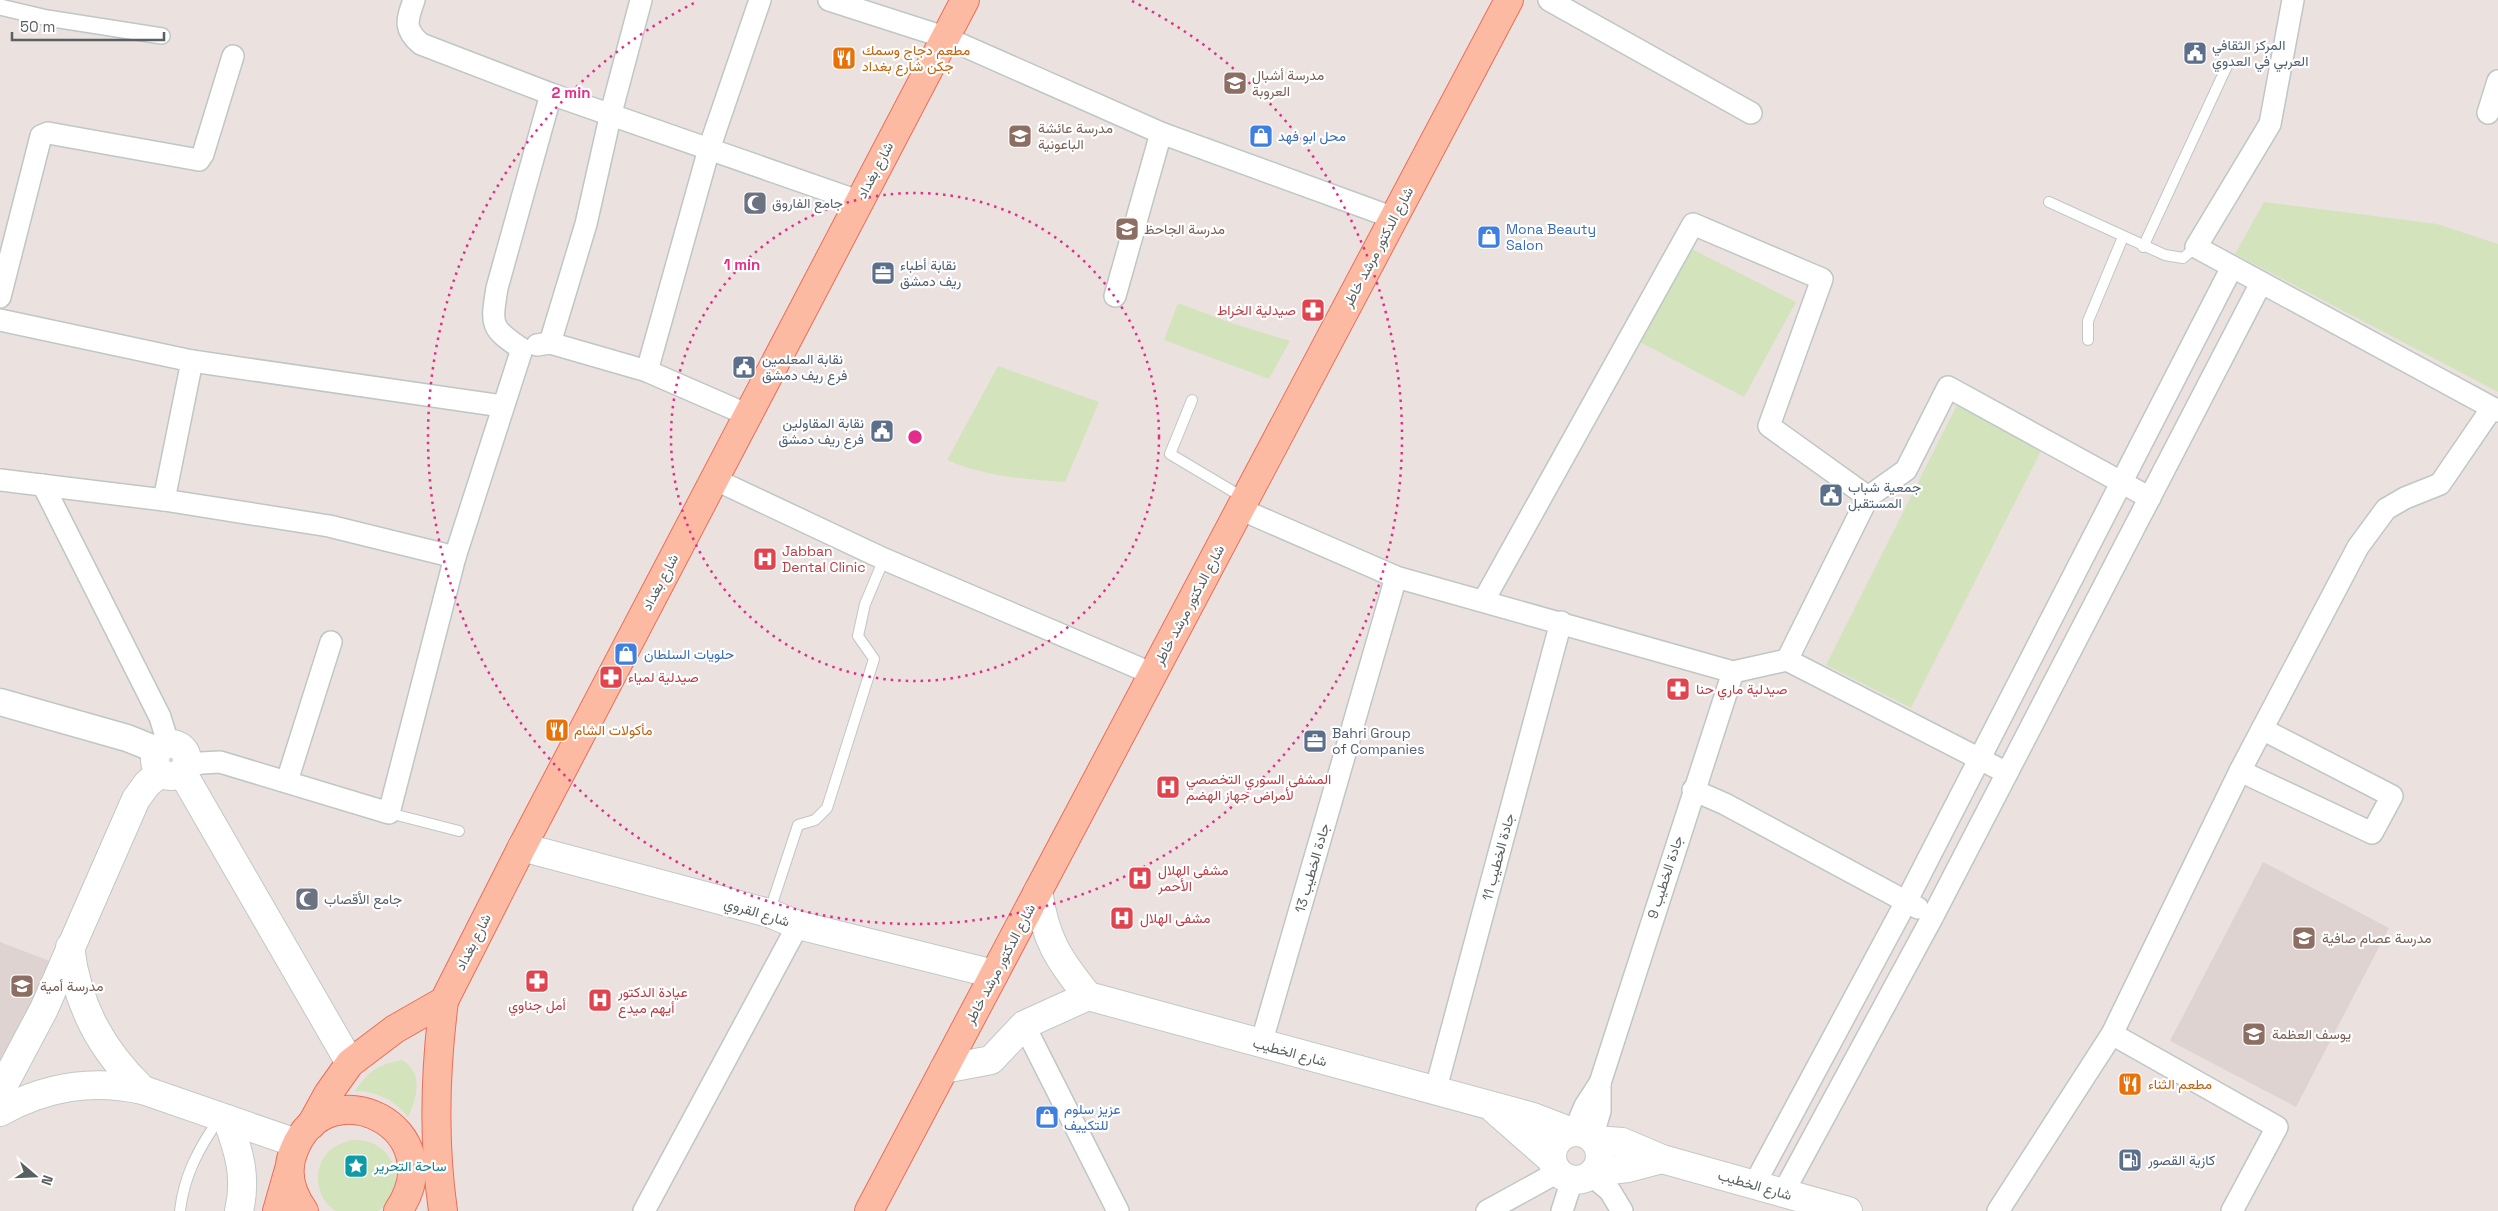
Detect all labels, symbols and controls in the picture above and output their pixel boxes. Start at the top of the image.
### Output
scale bar [12,10,165,42]
text: 50 m [20,17,55,36]
place label: المركز الثقافي العربي في العدوي [2212,36,2308,73]
public building icon: المركز الثقافي العربي في العدوي [2182,40,2208,66]
place label: مطعم دجاج وسمك جكن شارع بغداد [862,41,970,77]
restaurant icon: مطعم دجاج وسمك جكن شارع بغداد [831,45,857,71]
place label: مدرسة أشبال العروبة [1252,66,1324,100]
school or university icon: مدرسة أشبال العروبة [1222,70,1248,96]
text: 2 min [552,83,590,102]
place label: مدرسة عائشة الباعونية [1038,119,1113,153]
school or university icon: مدرسة عائشة الباعونية [1007,123,1033,149]
shop icon: محل ابو فهد [1248,123,1274,149]
place label: محل ابو فهد [1278,127,1346,145]
street label: شارع بغداد [853,139,899,202]
street label: شارع الدكتور مرشد خاطر [1338,184,1419,312]
mosque icon: جامع الفاروق [742,190,768,216]
place label: جامع الفاروق [772,194,843,214]
school or university icon: مدرسة الجاحظ [1114,216,1140,242]
place label: مدرسة الجاحظ [1144,220,1225,238]
place label: Mona Beauty Salon [1506,220,1596,254]
shop icon: Mona Beauty Salon [1476,224,1502,250]
text: 1 min [724,255,760,274]
place label: نقابة أطباء ريف دمشق [900,256,962,290]
office icon: نقابة أطباء ريف دمشق [870,260,896,286]
pharmacy icon: صيدلية الخراط [1300,297,1326,323]
place label: صيدلية الخراط [1217,301,1296,319]
place label: نقابة المعلمين فرع ريف دمشق [762,350,847,386]
public building icon: نقابة المعلمين فرع ريف دمشق [731,354,757,380]
place label: نقابة المقاولين فرع ريف دمشق [779,414,864,450]
public building icon: نقابة المقاولين فرع ريف دمشق [869,418,895,444]
centre of rings [906,428,924,446]
place label: جمعية شباب المستقبل [1848,478,1921,512]
public building icon: جمعية شباب المستقبل [1818,482,1844,508]
place label: Jabban Dental Clinic [782,542,866,576]
street label: شارع الدكتور مرشد خاطر [1149,542,1230,670]
hospital icon: Jabban Dental Clinic [752,546,778,572]
street label: شارع بغداد [638,551,684,614]
shop icon: حلويات السلطان [613,641,639,667]
place label: حلويات السلطان [644,645,734,663]
pharmacy icon: صيدلية لمياء [598,664,624,690]
place label: صيدلية لمياء [628,668,699,686]
pharmacy icon: صيدلية ماري حنا [1665,676,1691,702]
place label: صيدلية ماري حنا [1696,680,1788,701]
restaurant icon: مأكولات الشام [544,717,570,743]
place label: مأكولات الشام [574,721,652,739]
place label: Bahri Group of Companies [1332,724,1425,758]
office icon: Bahri Group of Companies [1302,728,1328,754]
place label: المشفى السوري التخصصي لأمراض جهاز الهضم [1186,770,1331,804]
hospital icon: المشفى السوري التخصصي لأمراض جهاز الهضم [1155,774,1181,800]
street label: جادة الخطيب 11 [1478,811,1518,903]
street label: جادة الخطيب 13 [1291,821,1333,915]
street label: جادة الخطيب 9 [1643,833,1687,921]
place label: مشفى الهلال الأحمر [1157,861,1229,895]
hospital icon: مشفى الهلال الأحمر [1127,865,1153,891]
mosque icon: جامع الأقصاب [294,886,320,912]
place label: جامع الأقصاب [324,890,402,910]
street label: شارع القروي [721,894,792,933]
street label: شارع الدكتور مرشد خاطر [960,901,1041,1029]
hospital icon: مشفى الهلال [1109,905,1135,931]
place label: مشفى الهلال [1140,909,1211,928]
street label: شارع بغداد [451,911,497,974]
school or university icon: مدرسة عصام صافية [2291,925,2317,951]
place label: مدرسة عصام صافية [2322,929,2432,947]
pharmacy icon: أمل جناوي [524,968,550,994]
school or university icon: مدرسة أمية [9,973,35,999]
place label: مدرسة أمية [40,977,104,995]
place label: عيادة الدكتور أيهم ميدع [617,983,688,1019]
hospital icon: عيادة الدكتور أيهم ميدع [587,987,613,1013]
place label: أمل جناوي [508,996,566,1017]
school or university icon: يوسف العظمة [2241,1021,2267,1047]
place label: يوسف العظمة [2272,1025,2351,1043]
street label: شارع الخطيب [1250,1033,1329,1072]
restaurant icon: مطعم الثناء [2117,1071,2143,1097]
place label: مطعم الثناء [2148,1075,2212,1093]
place label: عزيز سلوم للتكييف [1064,1100,1121,1134]
shop icon: عزيز سلوم للتكييف [1034,1104,1060,1130]
fuel station icon: كازية القصور [2117,1147,2143,1173]
north arrow [10,1151,60,1201]
place label: كازية القصور [2147,1151,2215,1169]
place icon: ساحة التحرير [343,1153,369,1179]
place label: ساحة التحرير [373,1157,446,1175]
street label: شارع الخطيب [1715,1166,1794,1206]
text: N [37,1173,57,1188]

